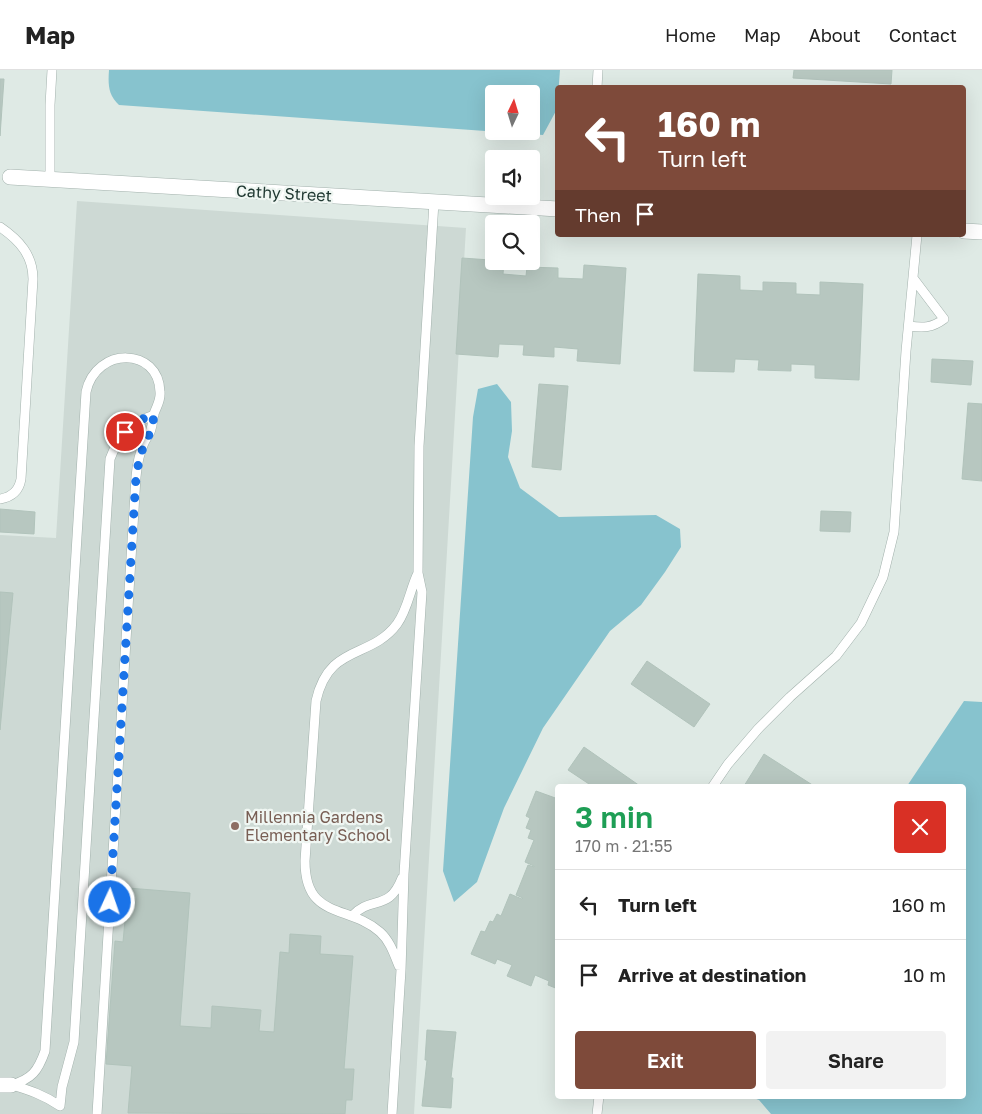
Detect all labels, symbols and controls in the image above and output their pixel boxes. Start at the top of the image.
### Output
text: Map [25,20,75,49]
text: Home [665,24,716,46]
text: Map [744,24,781,46]
text: About [809,24,861,46]
text: Contact [889,24,957,46]
north arrow [485,85,540,140]
map controls [485,85,540,270]
text: 160 m [658,103,760,145]
icon: left [575,105,640,170]
text: Turn left [658,145,747,172]
button: sound [485,150,540,205]
street label: Cathy Street [236,181,332,205]
icon: arrive [631,200,659,228]
text: Then [575,203,621,226]
button: search [485,215,540,270]
pin [104,411,146,453]
icon: arrive [111,418,139,446]
text: 3 min [575,799,653,835]
button: close [894,801,946,853]
place label: Millennia Gardens Elementary School [245,807,390,845]
marker: Millennia Gardens Elementary School [229,820,241,832]
text: 170 m · 21:55 [575,836,673,856]
position arrow [83,875,135,927]
icon: left [575,891,603,919]
text: Turn left [618,893,697,916]
text: 160 m [892,893,946,916]
icon: arrive [575,961,603,989]
text: Arrive at destination [618,963,806,986]
text: 10 m [903,963,946,986]
button: Exit [575,1031,756,1089]
button: Share [766,1031,946,1089]

